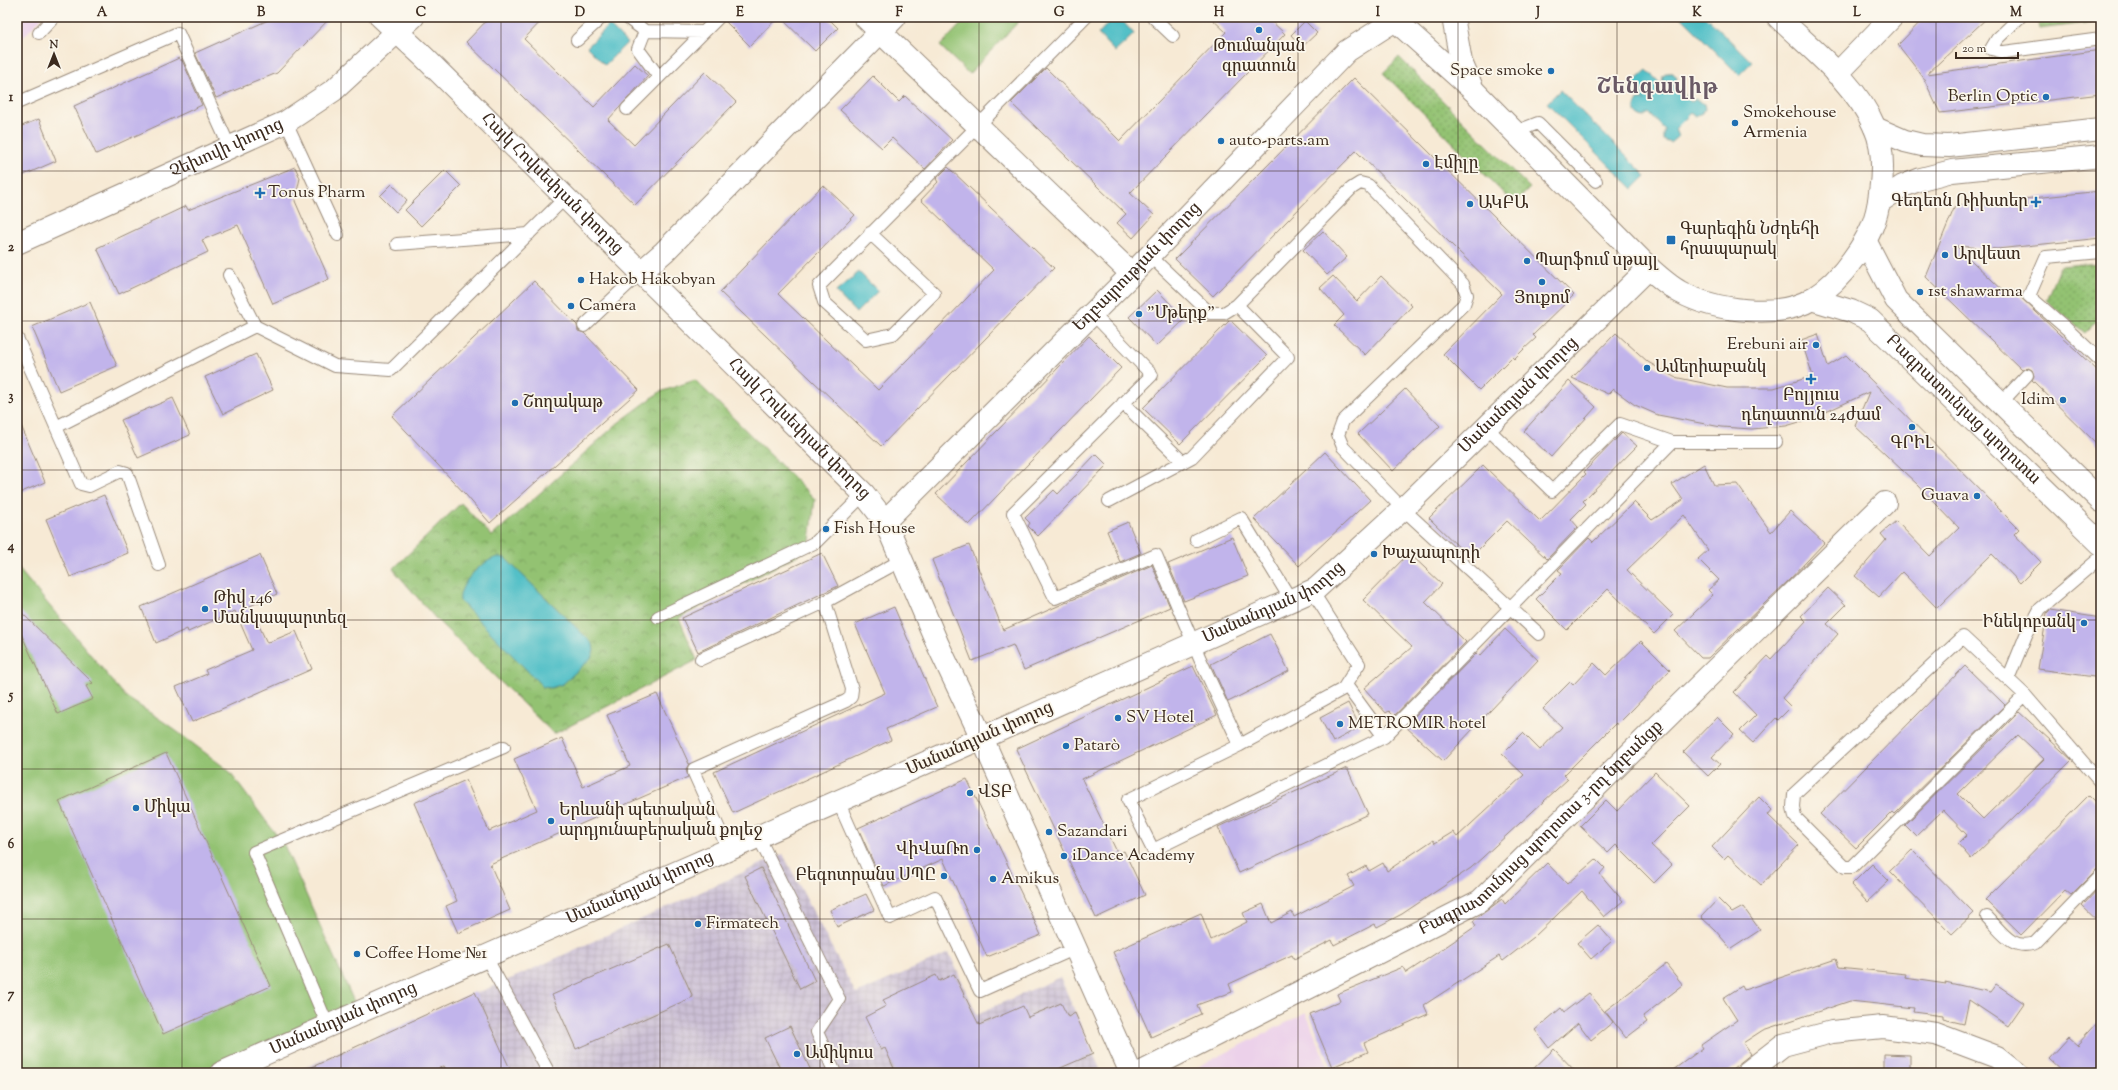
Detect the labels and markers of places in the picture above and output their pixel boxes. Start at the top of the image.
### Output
marker: Թումանյան գրատուն [1254,25,1264,35]
place label: Թումանյան գրատուն [1213,35,1305,79]
place label: Space smoke [1450,59,1543,83]
marker: Space smoke [1546,66,1556,76]
place label: Berlin Optic [1948,85,2038,109]
marker: Berlin Optic [2041,92,2051,102]
place label: Smokehouse Armenia [1743,101,1837,145]
marker: Smokehouse Armenia [1730,118,1740,128]
place label: auto-parts.am [1229,129,1329,153]
marker: auto-parts.am [1216,136,1226,146]
place label: Էմիլը [1434,152,1479,176]
marker: Էմիլը [1421,159,1431,169]
place label: Tonus Pharm [268,181,365,205]
marker: Tonus Pharm [255,188,265,198]
place label: Գեդեոն Ռիխտեր [1891,190,2028,214]
place label: ԱԿԲԱ [1478,192,1528,216]
marker: Գեդեոն Ռիխտեր [2031,197,2041,207]
marker: ԱԿԲԱ [1465,199,1475,209]
place label: Գարեգին Նժդեհի հրապարակ [1680,218,1820,262]
marker: Գարեգին Նժդեհի հրապարակ [1665,234,1677,246]
place label: Արվեստ [1953,243,2021,267]
place label: Պարֆում սթայլ [1535,249,1659,273]
marker: Արվեստ [1940,250,1950,260]
marker: Պարֆում սթայլ [1522,256,1532,266]
place label: Hakob Hakobyan [589,268,716,292]
marker: Hakob Hakobyan [576,275,586,285]
marker: Յուքոմ [1537,277,1547,287]
place label: 1st shawarma [1928,280,2023,304]
place label: Յուքոմ [1514,287,1571,311]
marker: 1st shawarma [1915,287,1925,297]
place label: Camera [579,294,636,318]
marker: Camera [566,301,576,311]
place label: "Մթերք" [1147,302,1215,326]
marker: "Մթերք" [1134,309,1144,319]
place label: Erebuni air [1727,333,1809,357]
marker: Erebuni air [1811,340,1821,350]
place label: Ամերիաբանկ [1655,356,1767,380]
marker: Ամերիաբանկ [1642,363,1652,373]
marker: Բոլյուս դեղատուն 24ժամ [1806,374,1816,384]
place label: Բոլյուս դեղատուն 24ժամ [1741,384,1882,428]
place label: Idim [2021,388,2055,412]
place label: Շողակաթ [523,391,603,415]
marker: Idim [2058,395,2068,405]
marker: Շողակաթ [510,398,520,408]
marker: ԳՐԻԼ [1907,422,1917,432]
place label: ԳՐԻԼ [1890,432,1934,456]
place label: Guava [1921,484,1969,508]
marker: Guava [1972,491,1982,501]
place label: Fish House [834,517,915,541]
marker: Fish House [821,524,831,534]
place label: Խաչապուրի [1382,542,1480,566]
marker: Խաչապուրի [1369,549,1379,559]
place label: Թիվ 146 Մանկապարտեզ [213,587,348,631]
marker: Թիվ 146 Մանկապարտեզ [200,604,210,614]
place label: Ինեկոբանկ [1982,611,2076,635]
marker: Ինեկոբանկ [2079,618,2089,628]
place label: SV Hotel [1126,706,1195,730]
place label: METROMIR hotel [1348,712,1487,736]
marker: SV Hotel [1113,713,1123,723]
marker: METROMIR hotel [1335,719,1345,729]
place label: Patarò [1074,734,1120,758]
marker: Patarò [1061,741,1071,751]
place label: ՎՏԲ [978,781,1012,805]
marker: ՎՏԲ [965,788,975,798]
place label: Միկա [144,796,191,820]
place label: Երևանի պետական արդյունաբերական քոլեջ [559,799,763,843]
marker: Միկա [131,803,141,813]
marker: Երևանի պետական արդյունաբերական քոլեջ [546,816,556,826]
place label: Sazandari [1057,820,1128,844]
marker: Sazandari [1044,827,1054,837]
place label: ՎիՎաՌո [896,838,969,862]
place label: iDance Academy [1072,844,1195,868]
marker: ՎիՎաՌո [972,845,982,855]
marker: iDance Academy [1059,851,1069,861]
place label: Բեգոտրանս ՍՊԸ [795,864,936,888]
place label: Amikus [1001,867,1059,891]
marker: Բեգոտրանս ՍՊԸ [939,871,949,881]
marker: Amikus [988,874,998,884]
place label: Firmatech [706,912,779,936]
marker: Firmatech [693,919,703,929]
place label: Coffee Home №1 [365,942,487,966]
marker: Coffee Home №1 [352,949,362,959]
place label: Ամիկուս [805,1042,874,1066]
marker: Ամիկուս [792,1049,802,1059]

